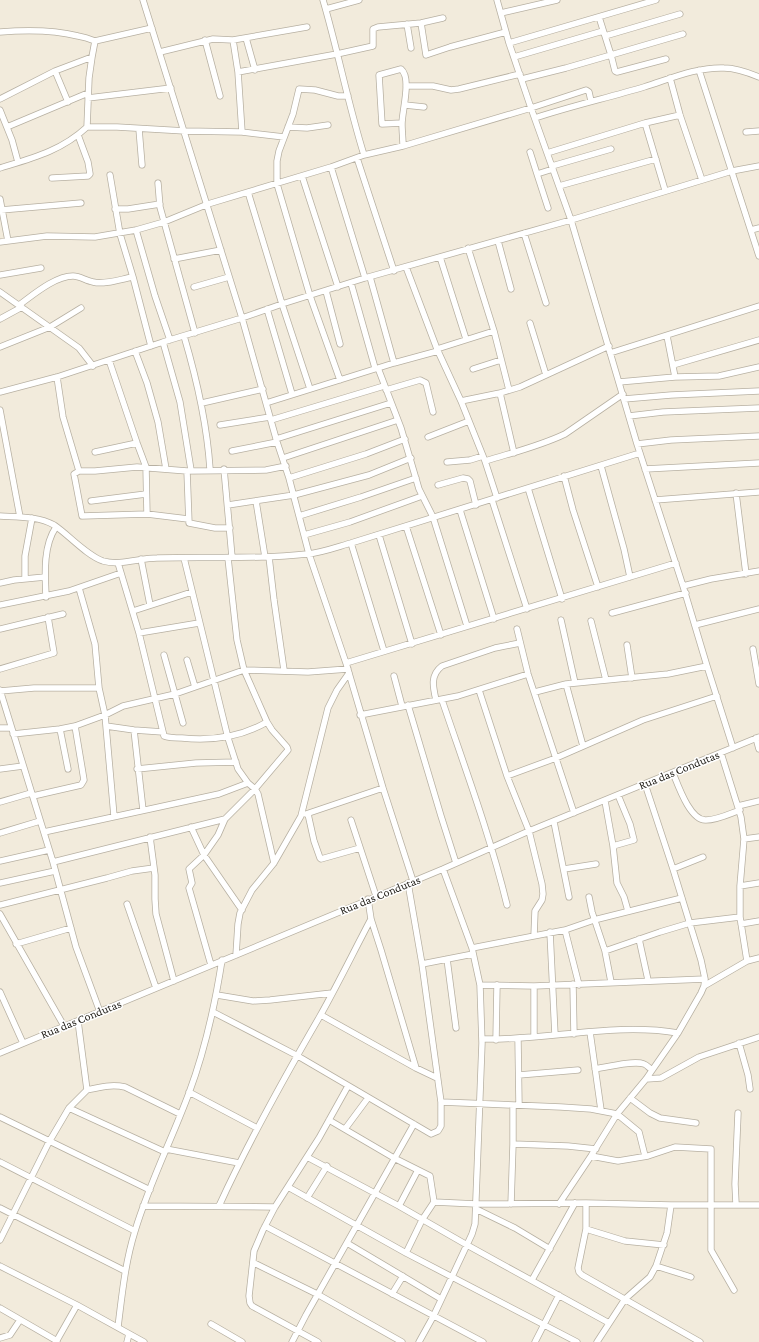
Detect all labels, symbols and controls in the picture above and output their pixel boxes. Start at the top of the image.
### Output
street label: Rua das Condutas [637,747,722,793]
street label: Rua das Condutas [338,872,423,918]
street label: Rua das Condutas [39,996,124,1042]

